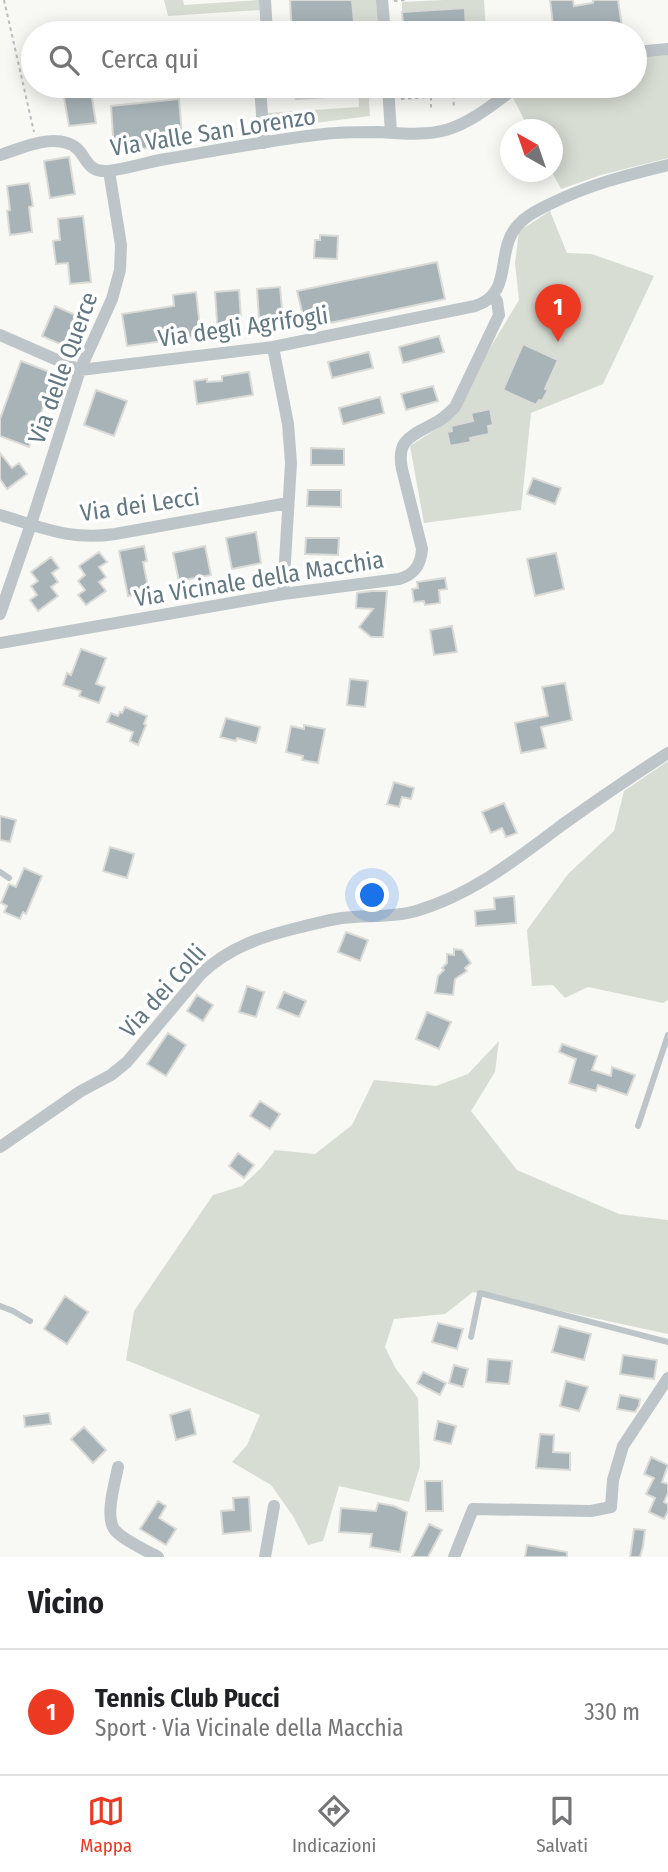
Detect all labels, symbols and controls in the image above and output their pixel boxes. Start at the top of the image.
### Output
search box [21,21,647,98]
icon: search [45,41,83,79]
text: Cerca qui [101,44,199,75]
street label: Via Valle San Lorenzo [108,102,318,162]
north arrow [500,119,563,182]
pin: 1 [535,284,581,342]
street label: Via delle Querce [23,288,103,448]
street label: Via degli Agrifogli [156,301,330,353]
street label: Via dei Lecci [79,483,201,527]
street label: Via Vicinale della Macchia [132,545,386,613]
your location [355,878,389,912]
street label: Via dei Colli [114,939,212,1043]
text: Vicino [28,1585,104,1621]
text: Tennis Club Pucci [95,1683,280,1714]
text: 1 [46,1698,56,1726]
text: 330 m [584,1698,640,1726]
text: Sport · Via Vicinale della Macchia [95,1714,404,1742]
tab: Mappa [80,1792,132,1857]
tab: Indicazioni [292,1792,376,1857]
tab: Salvati [536,1792,588,1857]

